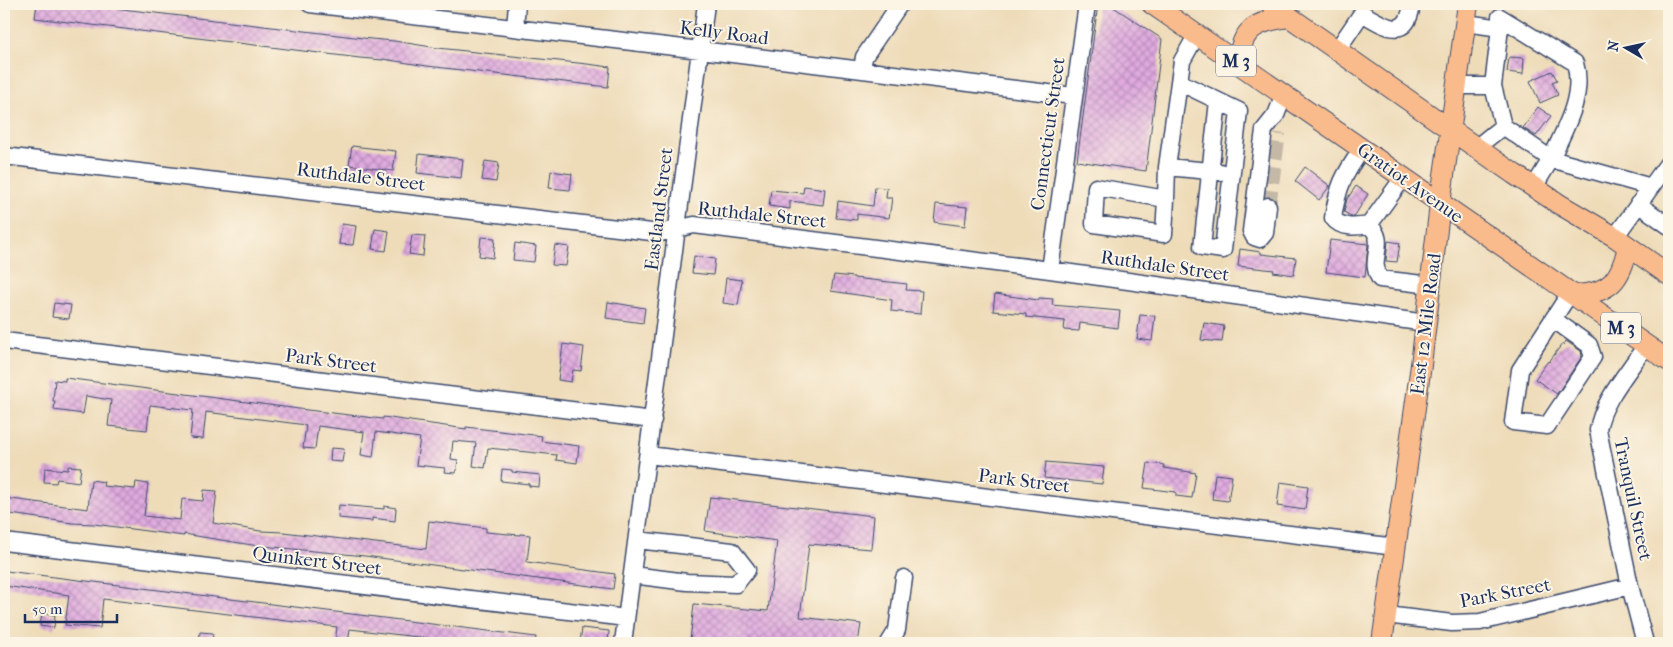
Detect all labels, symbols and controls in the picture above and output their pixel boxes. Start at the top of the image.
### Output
street label: Kelly Road [678,17,770,49]
north arrow [1600,22,1650,72]
text: N [1604,39,1623,53]
road number: M 3 [1216,46,1256,76]
street label: Connecticut Street [1026,56,1070,212]
street label: Gratiot Avenue [1353,138,1467,228]
street label: Eastland Street [641,146,677,272]
street label: Ruthdale Street [295,158,427,196]
street label: Ruthdale Street [697,197,828,233]
street label: Ruthdale Street [1099,246,1231,286]
street label: East 12 Mile Road [1406,251,1446,396]
road number: M 3 [1601,312,1641,343]
street label: Park Street [284,344,378,378]
street label: Tranquil Street [1609,436,1657,563]
street label: Park Street [977,464,1071,498]
street label: Quinkert Street [251,542,383,580]
street label: Park Street [1458,573,1552,613]
scale bar [25,592,118,624]
text: 50 m [32,600,63,618]

